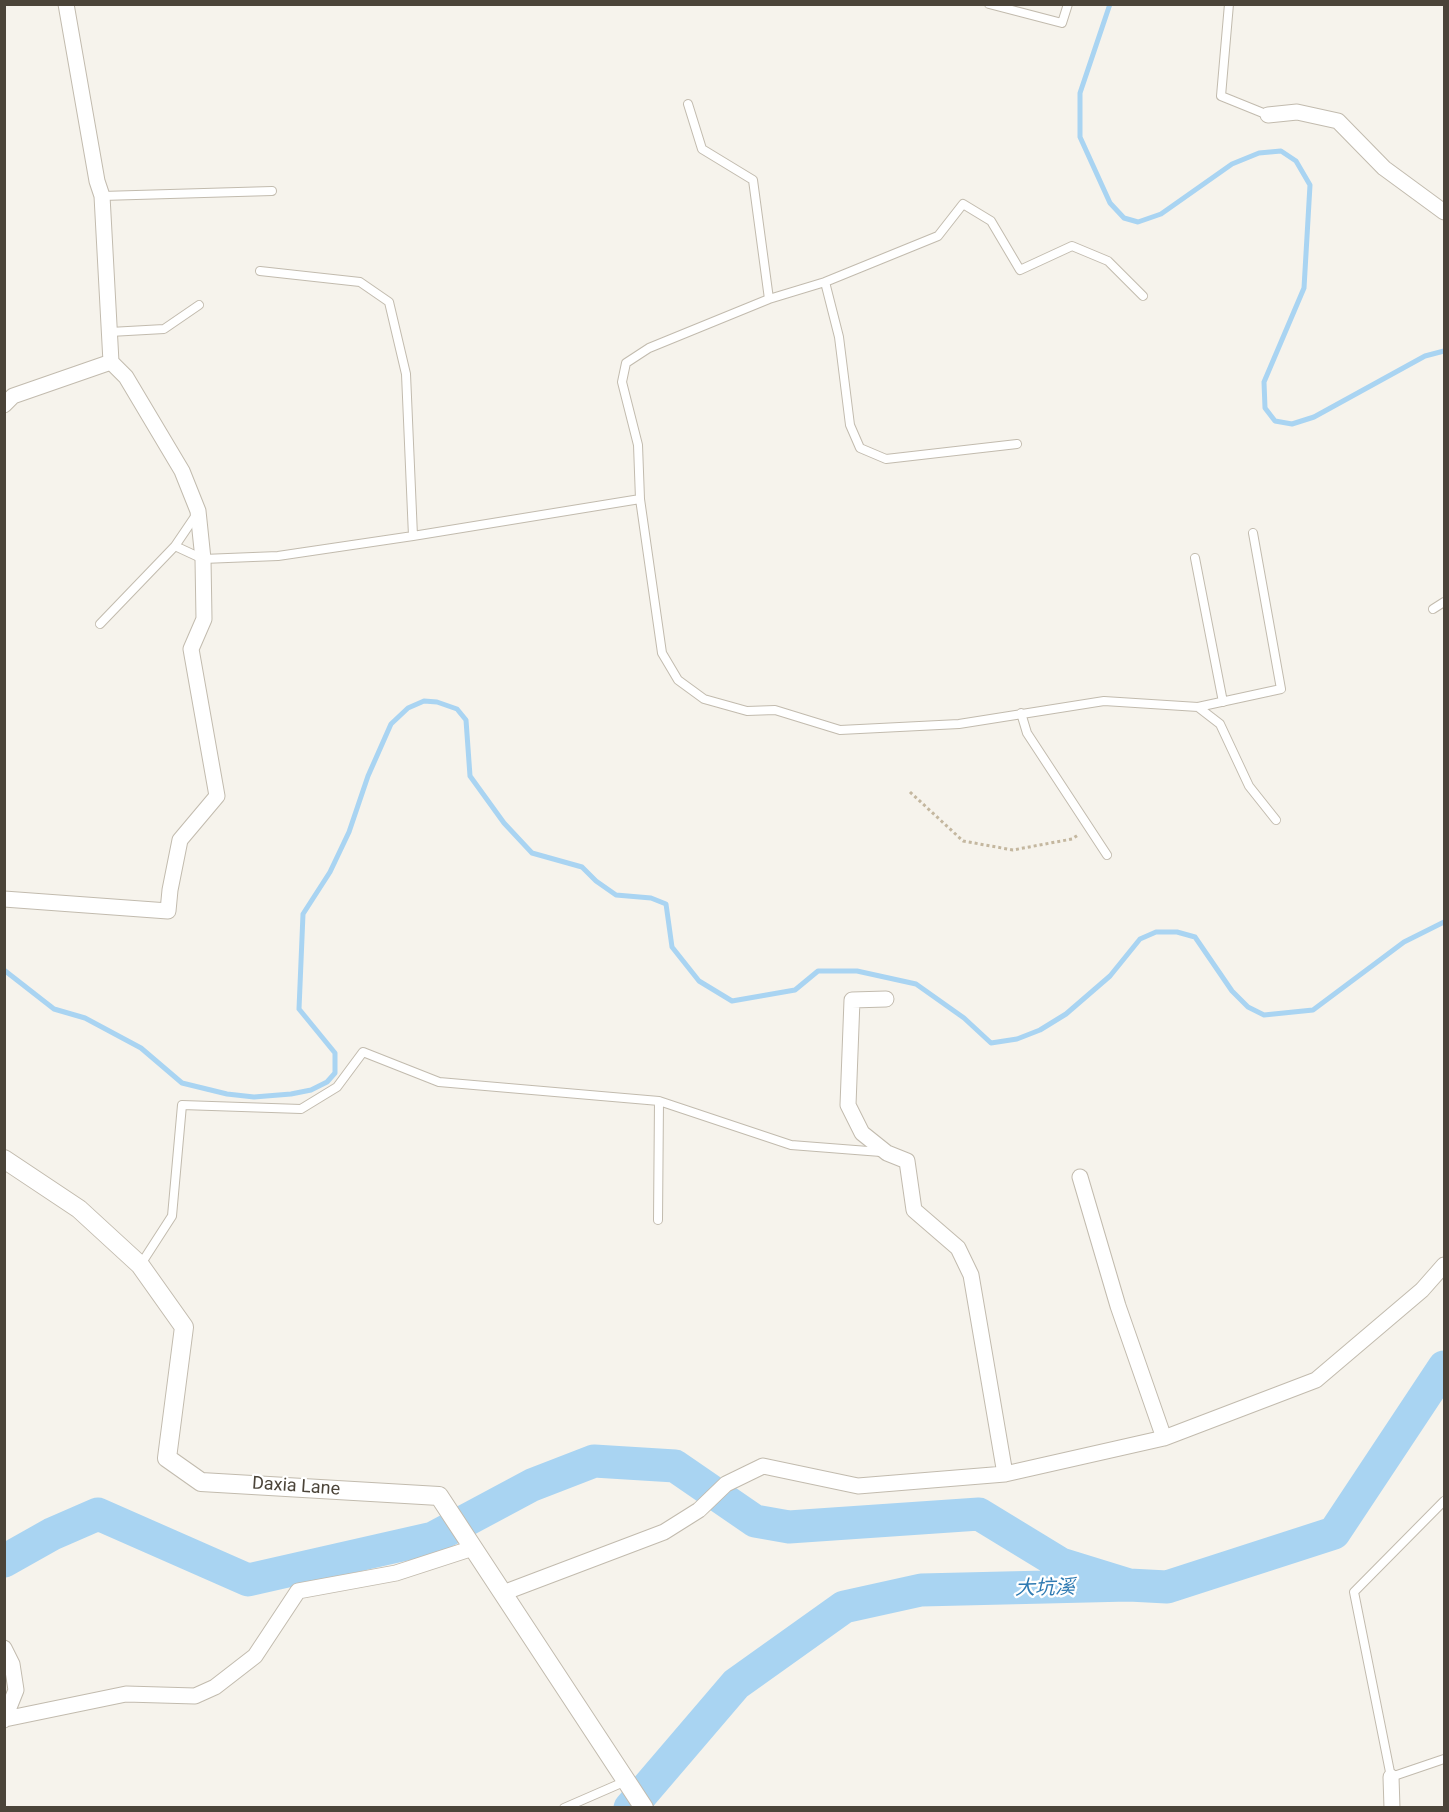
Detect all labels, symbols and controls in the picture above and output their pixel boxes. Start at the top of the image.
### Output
street label: Daxia Lane [251,1473,341,1501]
water label: 大坑溪 [1015,1576,1075,1602]

